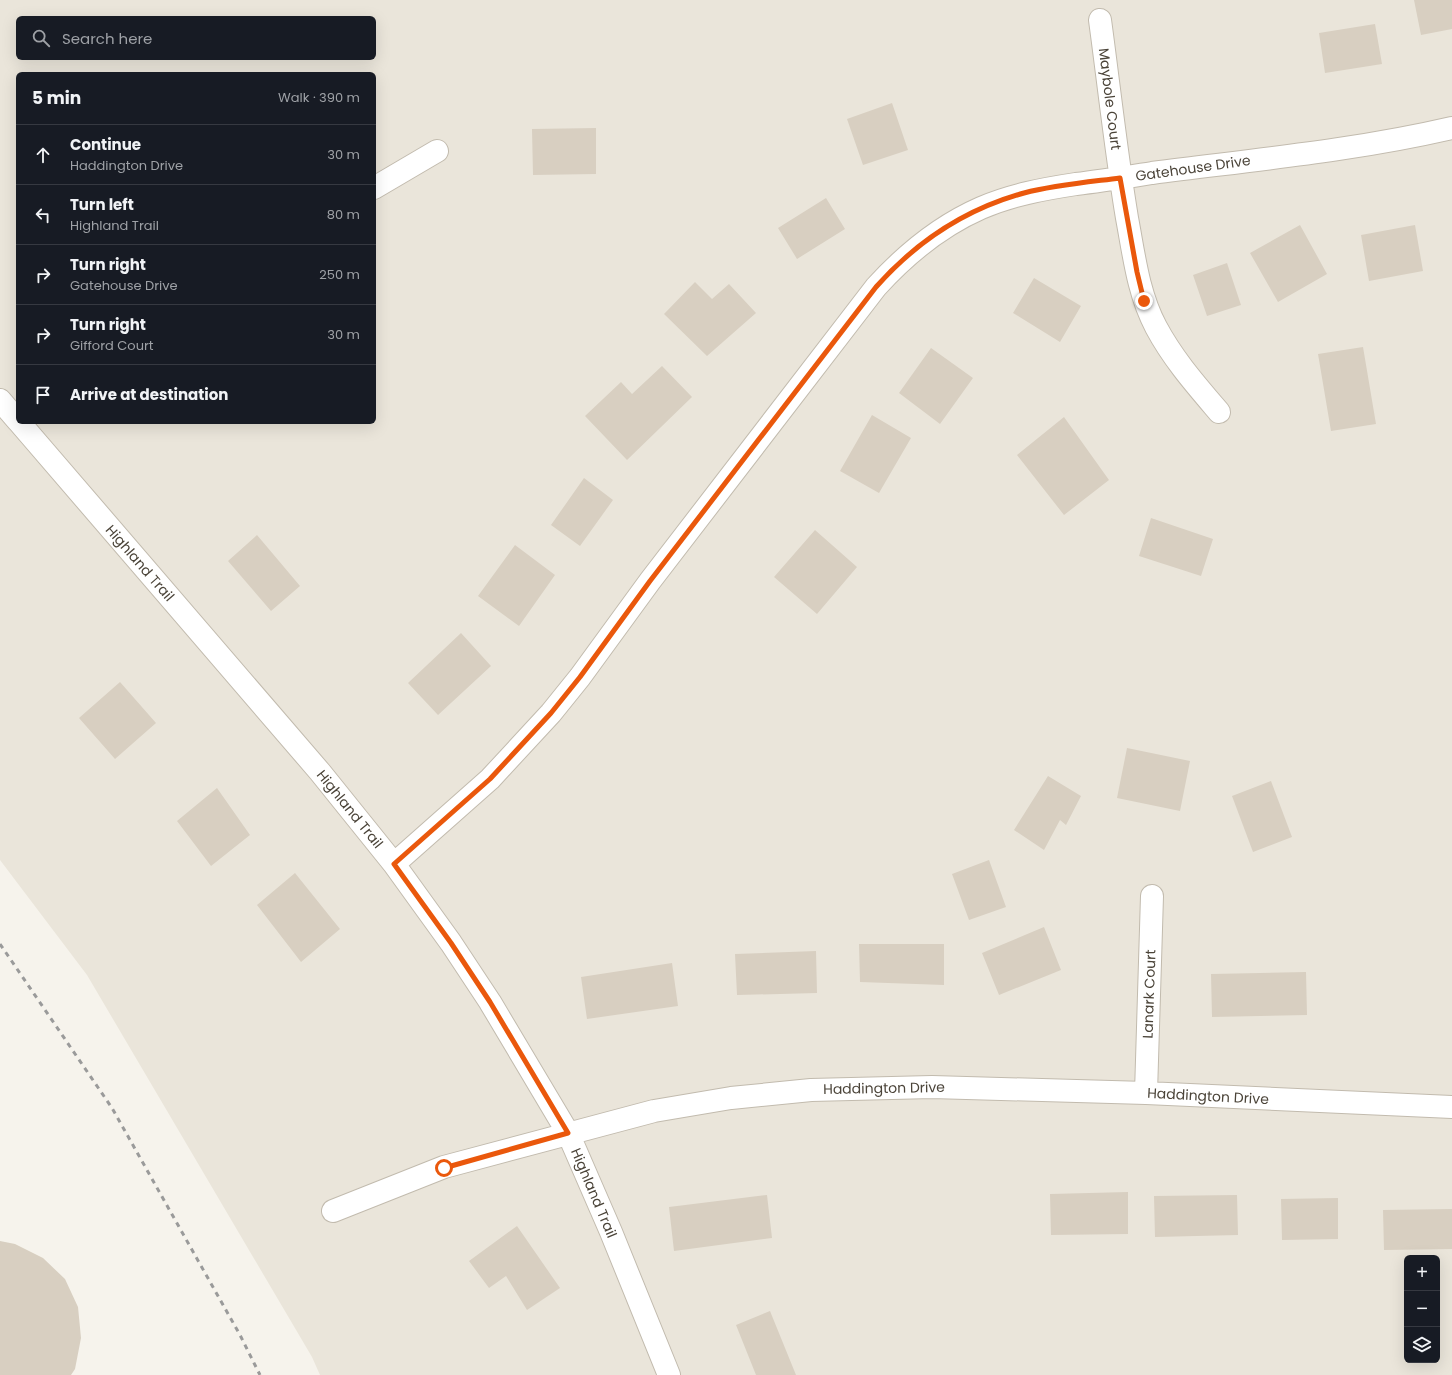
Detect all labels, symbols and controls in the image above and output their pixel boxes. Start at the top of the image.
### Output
search box [16,16,376,60]
icon: search [30,27,52,49]
text: Search here [62,28,152,49]
street label: Maybole Court [1094,47,1126,151]
text: 5 min [32,86,81,110]
text: Walk · 390 m [278,88,360,107]
text: Continue [70,134,141,155]
icon: ahead [32,144,54,166]
text: 30 m [327,145,360,164]
street label: Gatehouse Drive [1134,150,1252,186]
text: Haddington Drive [70,156,183,175]
text: Turn left [70,194,134,215]
icon: left [32,204,54,226]
text: 80 m [327,205,360,224]
text: Highland Trail [70,216,159,235]
text: Turn right [70,254,146,275]
icon: right [32,264,54,286]
text: 250 m [319,265,360,284]
text: Gatehouse Drive [70,276,178,295]
route end [1135,292,1153,310]
text: Turn right [70,314,146,335]
icon: right [32,324,54,346]
text: 30 m [327,325,360,344]
text: Gifford Court [70,336,154,355]
icon: arrive [32,384,54,406]
text: Arrive at destination [70,384,228,405]
street label: Highland Trail [101,520,179,606]
street label: Highland Trail [312,765,388,853]
street label: Lanark Court [1137,949,1161,1039]
street label: Haddington Drive [823,1077,945,1099]
street label: Haddington Drive [1147,1083,1270,1109]
street label: Highland Trail [566,1145,622,1241]
route start [435,1159,453,1177]
map controls [1404,1255,1440,1363]
button: + [1404,1255,1440,1291]
button: − [1404,1291,1440,1327]
button: layers [1404,1327,1440,1363]

